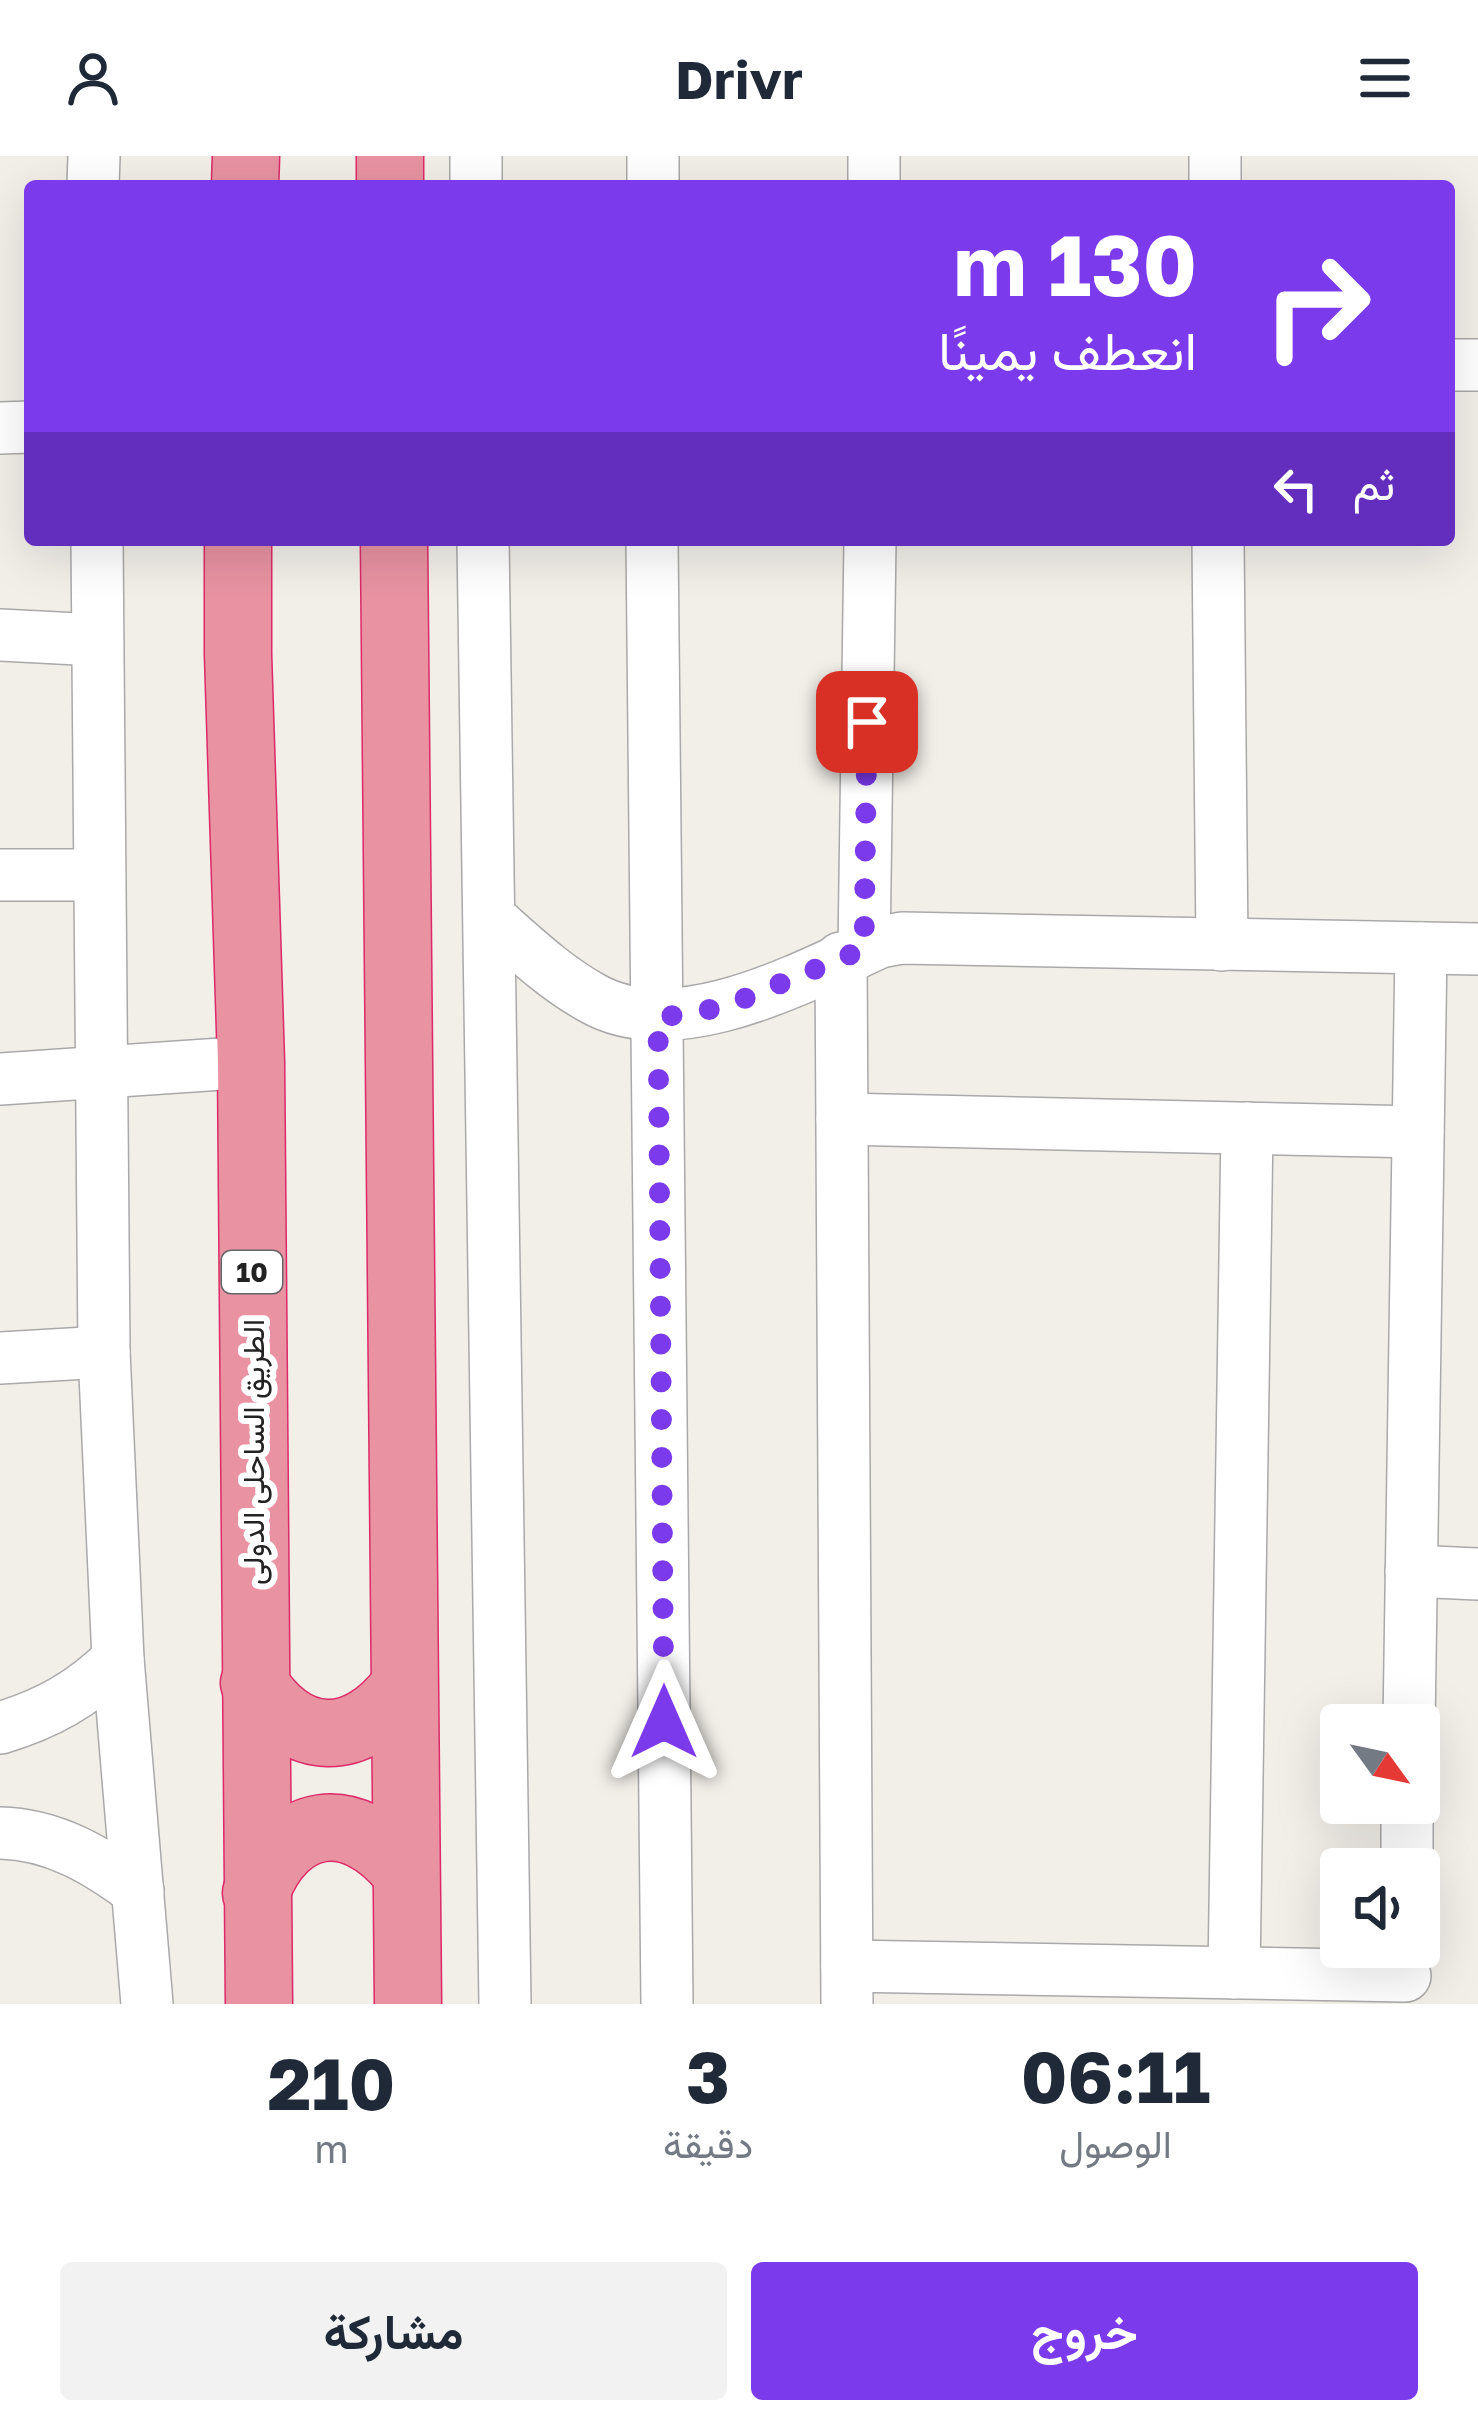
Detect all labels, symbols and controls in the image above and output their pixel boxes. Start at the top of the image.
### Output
icon: person [60,45,126,111]
icon: menu [1352,45,1418,111]
text: Drivr [675,46,803,111]
text: 130 m [953,214,1197,314]
icon: right [1239,228,1395,384]
text: انعطف يمينًا [938,317,1197,382]
icon: left [1263,456,1329,522]
text: ثم [1353,456,1395,510]
pin [816,671,918,773]
icon: arrive [834,689,900,755]
road number: 10 [222,1251,282,1293]
street label: الطريق الساحلى الدولى [235,1319,272,1585]
position arrow [601,1659,727,1785]
north arrow [1320,1704,1440,1824]
map controls [1320,1704,1440,1968]
button: sound [1320,1848,1440,1968]
text: 3 [686,2032,730,2119]
text: 06:11 [1021,2032,1210,2119]
text: 210 [268,2039,395,2126]
text: دقيقة [663,2120,753,2167]
text: الوصول [1059,2120,1172,2167]
text: m [314,2125,349,2172]
button: مشاركة [60,2262,727,2400]
button: خروج [751,2262,1418,2400]

